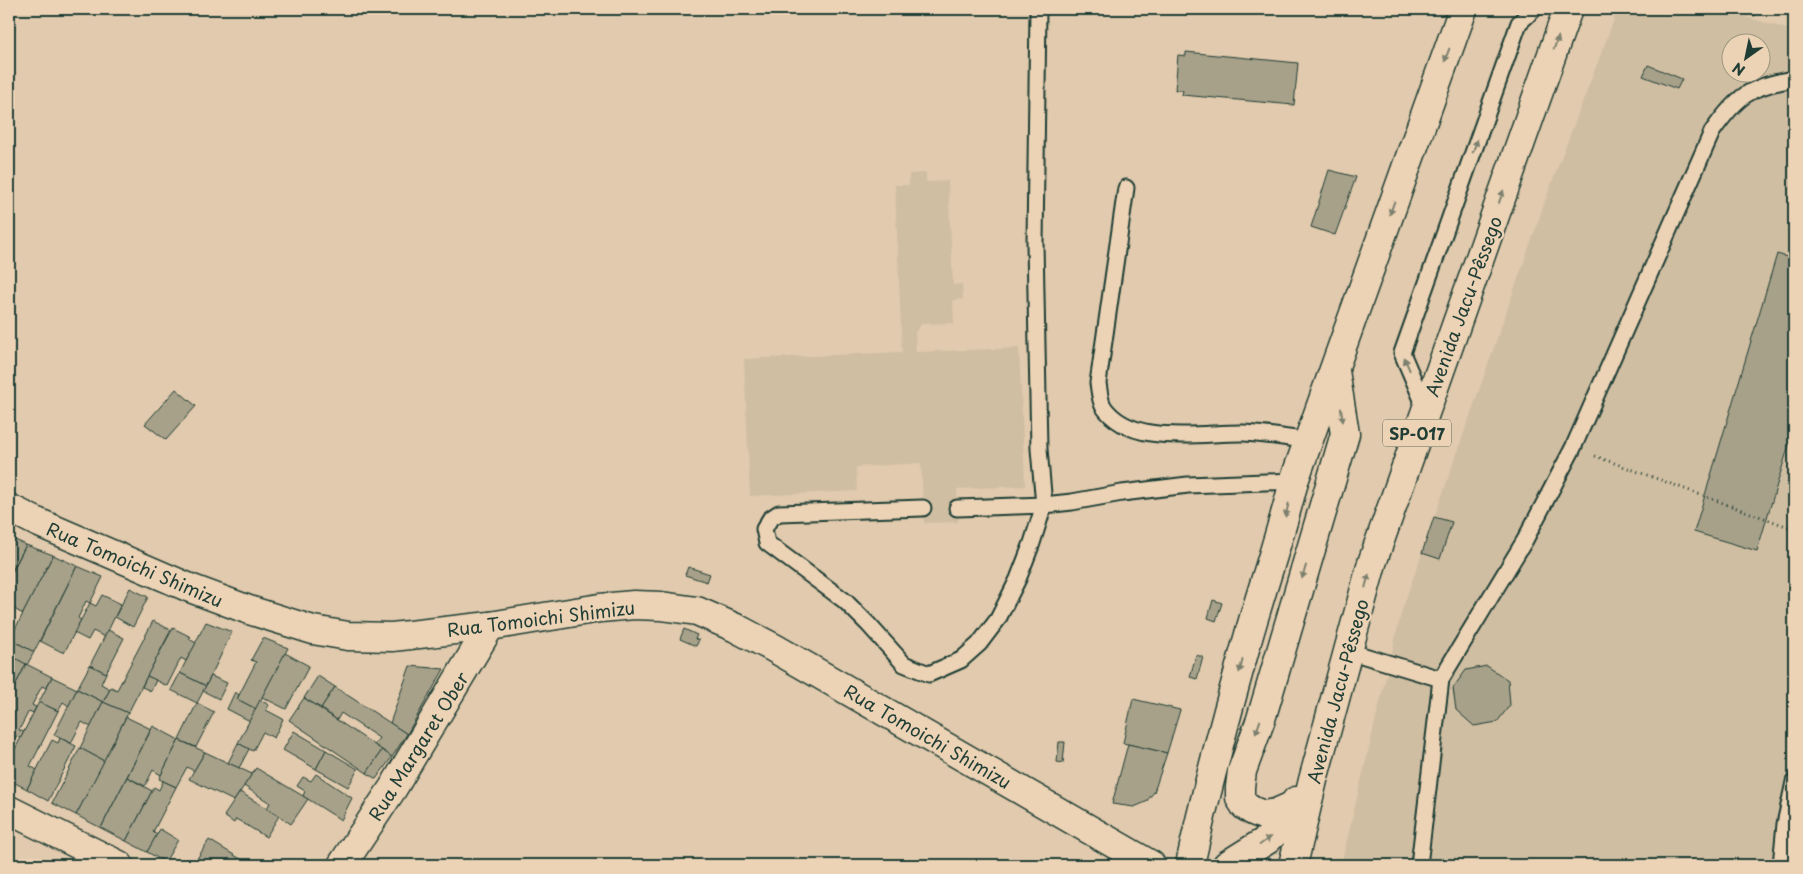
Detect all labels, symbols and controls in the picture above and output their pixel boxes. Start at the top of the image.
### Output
north arrow [1720,32,1770,82]
one-way arrow [1553,36,1560,51]
one-way arrow [1443,47,1450,62]
text: N [1728,57,1749,81]
one-way arrow [1472,138,1480,153]
one-way arrow [1498,189,1506,204]
one-way arrow [1388,200,1395,215]
street label: Avenida Jacu-Pêssego [1418,212,1508,400]
one-way arrow [1402,357,1410,372]
one-way arrow [1339,408,1347,424]
road number: SP-017 [1383,419,1451,446]
one-way arrow [1283,502,1291,517]
street label: Rua Tomoichi Shimizu [43,515,227,613]
one-way arrow [1300,564,1308,579]
one-way arrow [1363,573,1371,588]
street label: Rua Tomoichi Shimizu [445,593,637,643]
street label: Avenida Jacu-Pêssego [1299,596,1375,786]
one-way arrow [1237,658,1245,673]
street label: Rua Margaret Ober [361,666,475,826]
street label: Rua Tomoichi Shimizu [839,677,1017,795]
one-way arrow [1254,720,1262,735]
one-way arrow [1258,835,1271,846]

